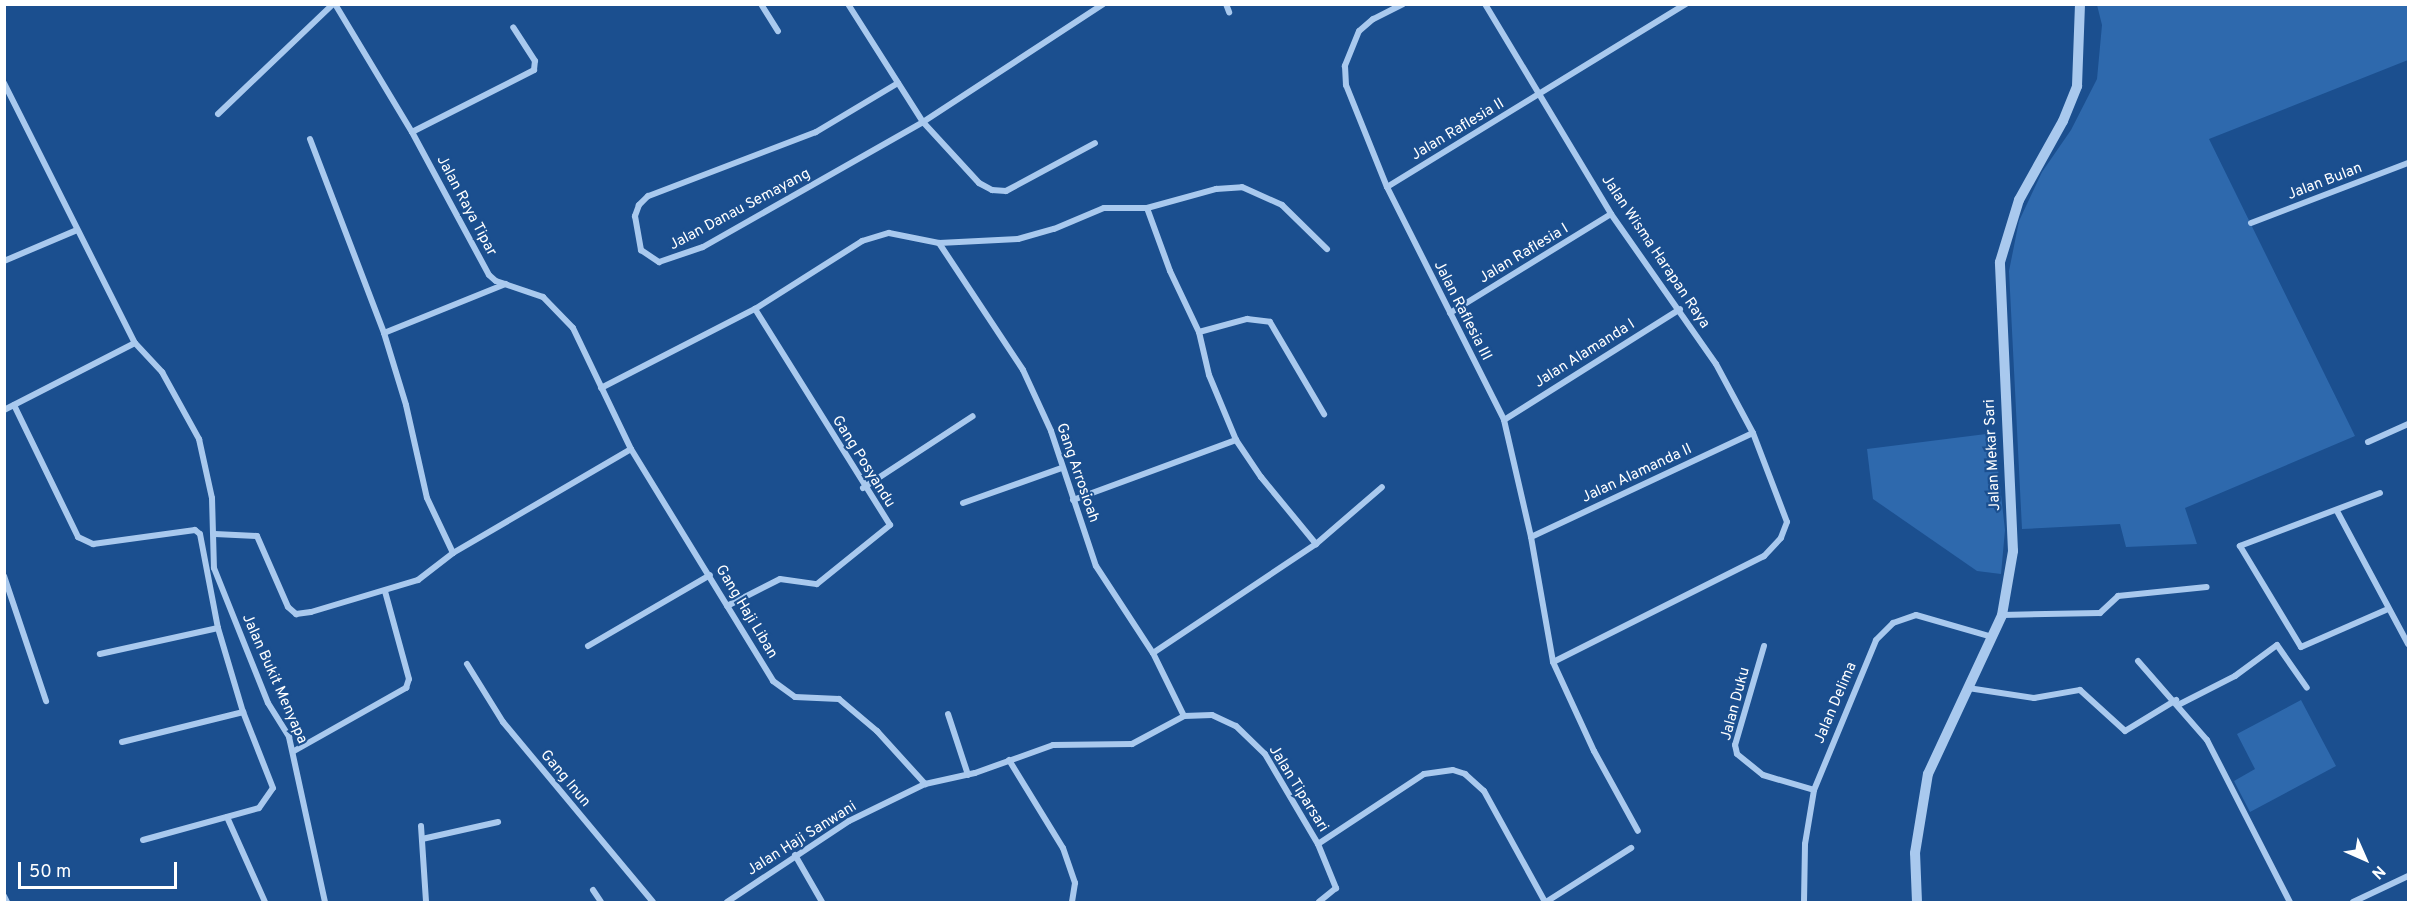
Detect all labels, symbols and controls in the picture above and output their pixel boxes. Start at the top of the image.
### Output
street label: Jalan Raflesia II [1408,95,1508,165]
street label: Jalan Raya Tipar [432,152,500,260]
street label: Jalan Bulan [2285,159,2365,205]
street label: Jalan Danau Semayang [667,165,813,255]
street label: Jalan Wisma Harapan Raya [1597,172,1713,332]
street label: Jalan Raflesia I [1476,220,1572,288]
street label: Jalan Raflesia III [1429,258,1495,364]
street label: Jalan Alamanda I [1531,316,1639,392]
street label: Jalan Mekar Sari [1981,399,2005,511]
street label: Gang Posyandu [828,413,898,511]
street label: Gang Arrosioah [1051,421,1103,525]
street label: Jalan Alamanda II [1579,440,1695,508]
street label: Gang Haji Liban [711,562,781,662]
street label: Jalan Bukit Menyapa [237,611,311,747]
street label: Jalan Delima [1811,660,1861,746]
street label: Jalan Duku [1718,665,1754,743]
street label: Jalan Tiparsari [1264,742,1332,836]
street label: Gang Inun [536,747,594,811]
street label: Jalan Haji Sanwani [744,798,860,880]
north arrow [2335,829,2395,889]
scale bar [21,850,180,888]
text: 50 m [29,861,71,884]
text: N [2367,861,2389,883]

